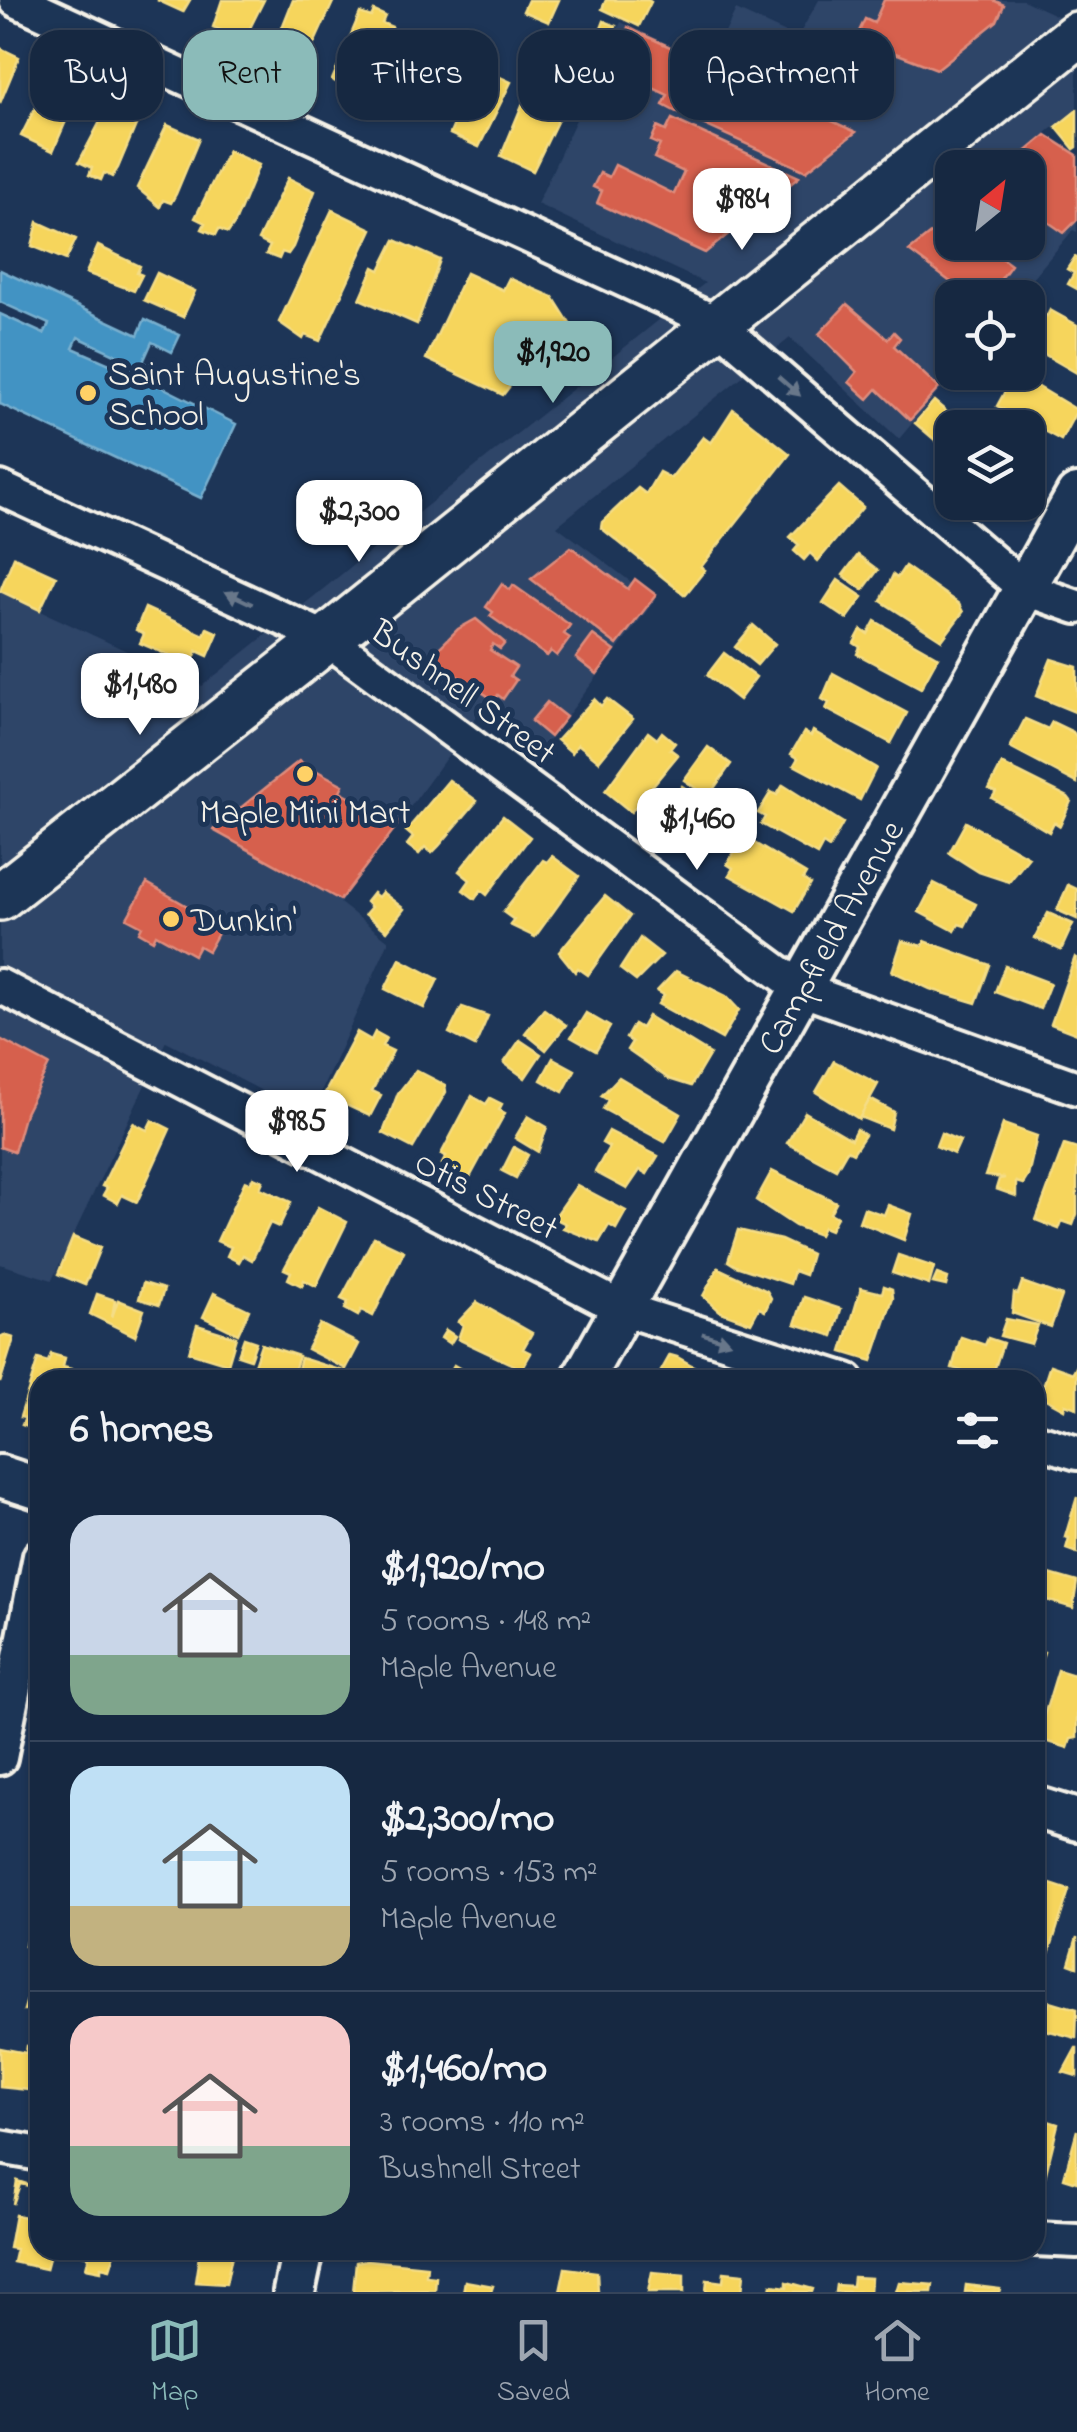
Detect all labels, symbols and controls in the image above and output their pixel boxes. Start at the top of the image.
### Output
chip: Buy [30,30,163,120]
chip: Rent [183,30,317,120]
chip: Filters [337,30,498,120]
chip: New [518,30,650,120]
chip: Apartment [670,30,894,120]
north arrow [935,150,1045,260]
map controls [935,150,1045,520]
pin: $984 [683,168,801,253]
text: $984 [715,177,769,224]
button: locate [935,280,1045,390]
pin: $1,920 [472,321,634,406]
text: $1,920 [516,330,590,377]
place label: Saint Augustine's School [108,351,361,442]
one-way arrow [776,374,801,396]
marker: Saint Augustine's School [77,382,99,404]
button: layers [935,410,1045,520]
pin: $2,300 [278,480,440,565]
text: $2,300 [318,489,400,536]
one-way arrow [224,590,253,607]
street label: Bushnell Street [357,608,566,779]
pin: $1,480 [59,653,221,738]
text: $1,480 [103,662,177,709]
marker: Maple Mini Mart [294,763,316,785]
pin: $1,460 [616,788,778,873]
place label: Maple Mini Mart [199,789,411,840]
text: $1,460 [659,797,735,844]
street label: Campfield Avenue [747,811,919,1065]
place label: Dunkin' [190,897,297,948]
marker: Dunkin' [160,908,182,930]
pin: $985 [238,1090,356,1175]
text: $985 [267,1099,327,1146]
street label: Otis Street [404,1139,567,1255]
one-way arrow [701,1332,731,1347]
text: 6 homes [70,1400,214,1461]
icon: filters [950,1403,1005,1458]
text: $1,920/mo [380,1538,545,1599]
icon: home [150,1555,270,1675]
text: 5 rooms · 148 m² [380,1599,591,1646]
text: Maple Avenue [380,1646,557,1693]
text: $2,300/mo [380,1789,555,1850]
icon: home [150,1806,270,1926]
text: 5 rooms · 153 m² [380,1850,597,1897]
text: Maple Avenue [380,1897,557,1944]
text: $1,460/mo [380,2039,547,2100]
icon: home [150,2056,270,2176]
text: 3 rooms · 110 m² [380,2100,585,2147]
text: Bushnell Street [380,2147,581,2194]
tab: Map [147,2313,202,2414]
tab: Saved [497,2313,570,2414]
tab: Home [865,2313,930,2414]

